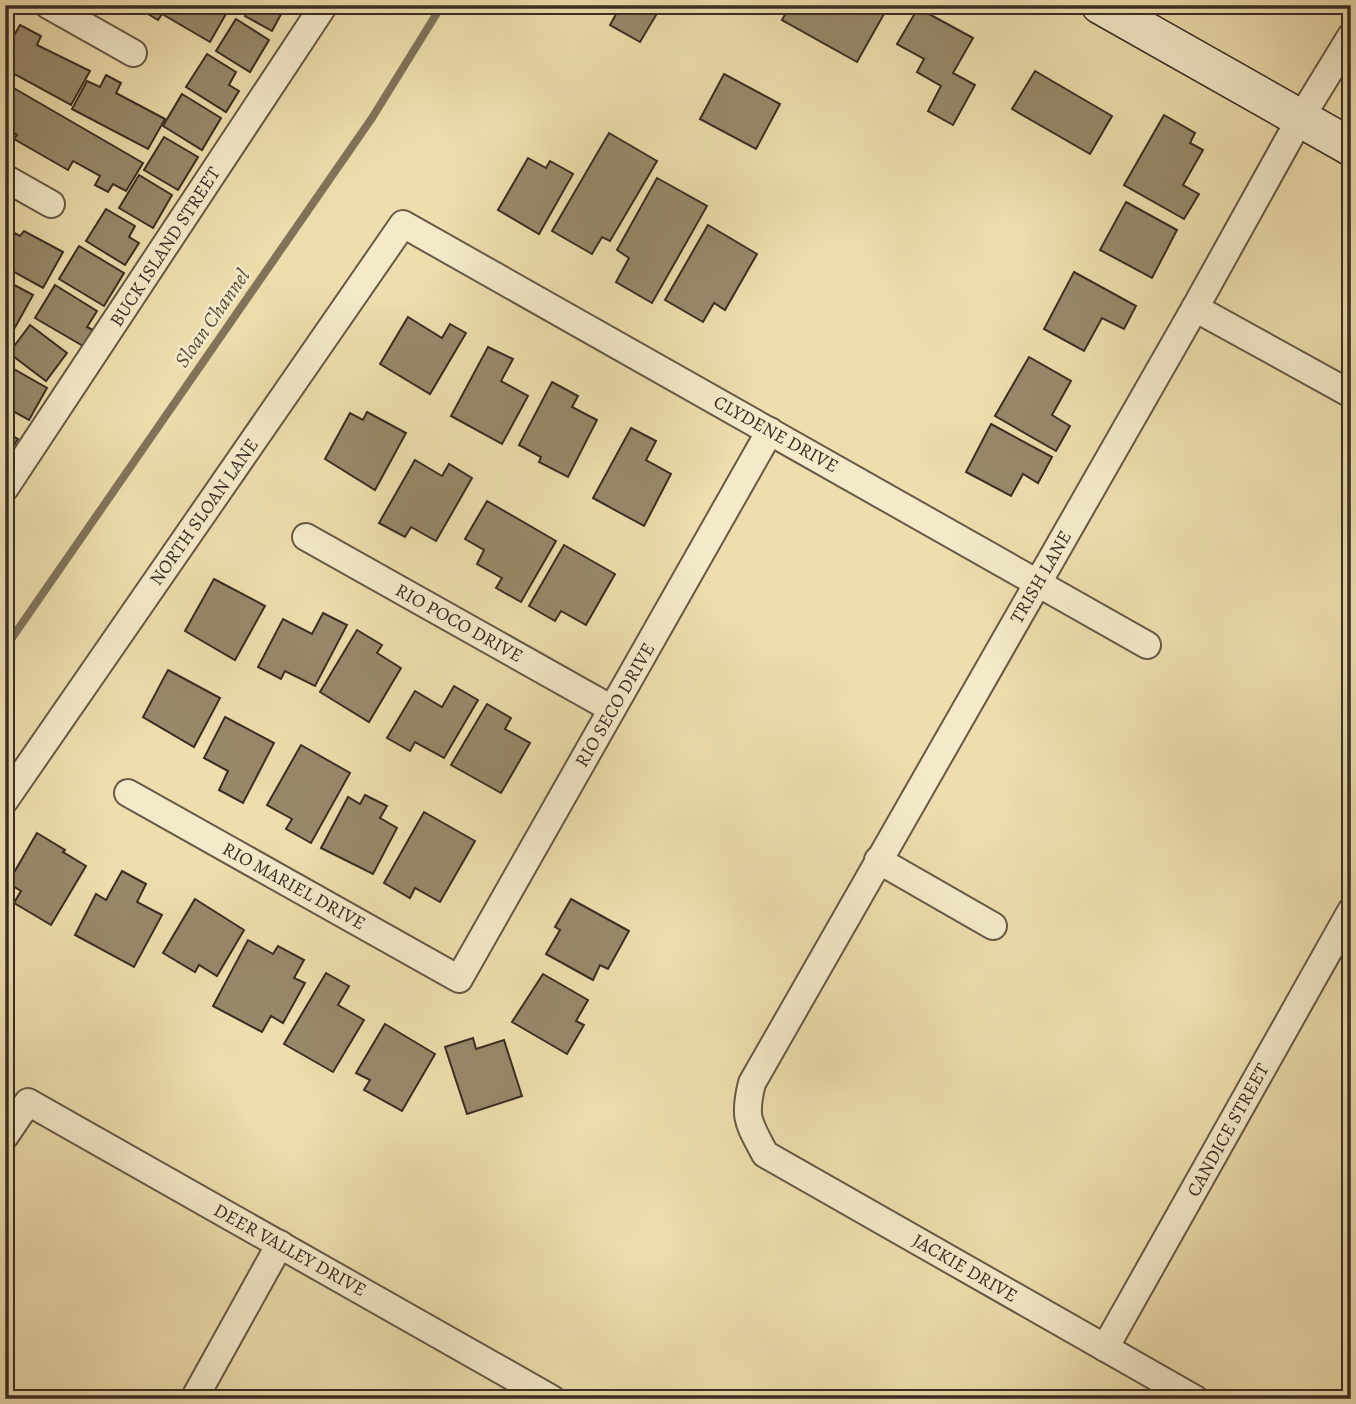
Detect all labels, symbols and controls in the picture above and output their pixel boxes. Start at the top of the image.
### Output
street label: BUCK ISLAND STREET [104,162,227,332]
water label: Sloan Channel [168,263,257,373]
street label: CLYDENE DRIVE [709,389,843,479]
street label: NORTH SLOAN LANE [143,433,265,591]
street label: TRISH LANE [1004,526,1078,628]
street label: RIO POCO DRIVE [391,577,527,669]
street label: RIO SECO DRIVE [569,638,661,772]
street label: RIO MARIEL DRIVE [218,836,370,936]
street label: CANDICE STREET [1181,1058,1276,1201]
street label: DEER VALLEY DRIVE [209,1197,371,1303]
street label: JACKIE DRIVE [908,1227,1022,1309]

